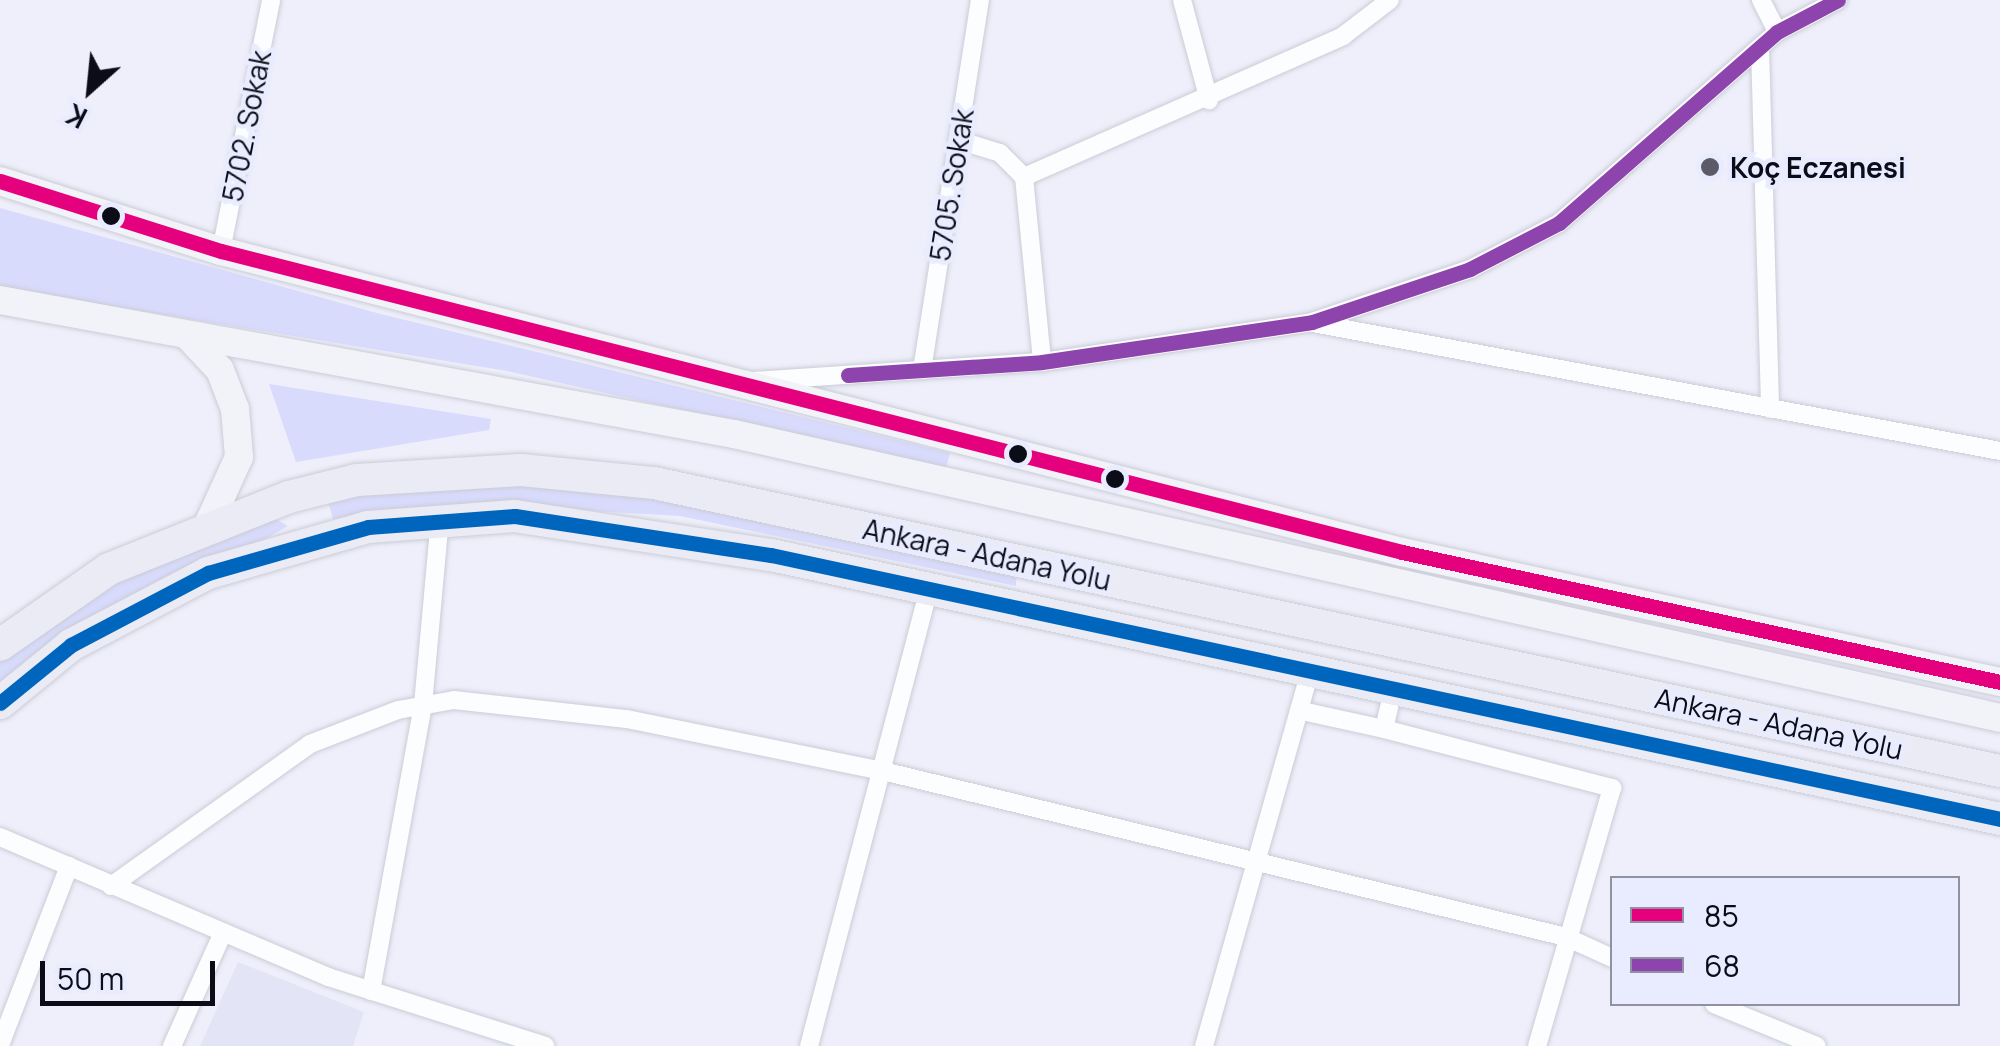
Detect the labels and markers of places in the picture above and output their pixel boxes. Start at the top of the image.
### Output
place label: Koç Eczanesi [1730,150,1906,184]
marker: Koç Eczanesi [1699,156,1721,178]
unlabelled marker [101,206,121,226]
unlabelled marker [1008,444,1028,464]
unlabelled marker [1105,469,1125,489]

